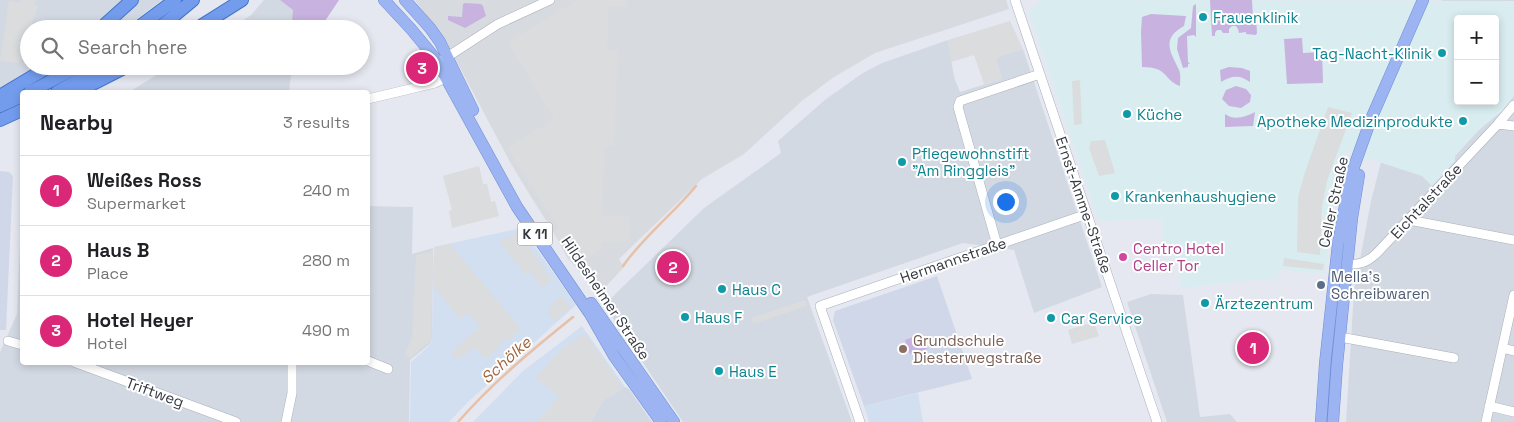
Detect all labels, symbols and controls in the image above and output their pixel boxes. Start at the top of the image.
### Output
place label: Frauenklinik [1213,8,1299,27]
marker: Frauenklinik [1197,11,1209,23]
map controls [1454,15,1499,105]
button: + [1454,15,1499,60]
search box [20,20,370,75]
icon: search [38,34,66,62]
text: Search here [78,35,188,60]
place label: Tag-Nacht-Klinik [1312,44,1432,63]
marker: Tag-Nacht-Klinik [1436,47,1448,59]
pin: 3 [406,49,438,87]
button: − [1454,60,1499,105]
place label: Küche [1137,105,1182,124]
marker: Küche [1121,108,1133,120]
text: Nearby [40,109,113,136]
text: 3 results [283,112,350,133]
place label: Apotheke Medizinprodukte [1257,112,1453,131]
marker: Apotheke Medizinprodukte [1457,115,1469,127]
street label: Ernst-Amme-Straße [1052,134,1116,276]
place label: Pflegewohnstift "Am Ringgleis" [912,144,1029,180]
street label: Celler Straße [1314,155,1352,249]
marker: Pflegewohnstift "Am Ringgleis" [896,156,908,168]
street label: Eichtalstraße [1386,159,1466,243]
text: Weißes Ross [87,168,202,193]
text: 1 [52,180,60,201]
text: 240 m [303,180,350,201]
place label: Krankenhaushygiene [1125,187,1276,206]
your location [993,189,1019,215]
marker: Krankenhaushygiene [1109,190,1121,202]
text: Supermarket [87,193,186,214]
road number: K 11 [518,222,552,245]
street label: Hildesheimer Straße [558,233,655,364]
street label: Hermannstraße [897,233,1009,287]
text: Haus B [87,238,149,263]
place label: Centro Hotel Celler Tor [1133,239,1224,275]
pin: 2 [657,248,689,286]
text: 2 [51,250,61,271]
text: 280 m [302,250,350,271]
marker: Centro Hotel Celler Tor [1117,251,1129,263]
text: Place [87,263,129,284]
place label: Mella's Schreibwaren [1331,267,1430,303]
marker: Mella's Schreibwaren [1315,279,1327,291]
place label: Haus C [732,280,781,299]
marker: Haus C [716,283,728,295]
place label: Ärztezentrum [1215,294,1313,313]
marker: Ärztezentrum [1199,297,1211,309]
text: Hotel Heyer [87,308,194,333]
place label: Haus F [695,308,742,327]
place label: Car Service [1061,309,1142,328]
marker: Haus F [679,311,691,323]
marker: Car Service [1045,312,1057,324]
text: 3 [51,320,61,341]
text: 490 m [302,320,350,341]
pin: 1 [1237,329,1269,367]
place label: Grundschule Diesterwegstraße [913,331,1042,367]
water label: Schölke [476,332,536,388]
text: Hotel [87,333,128,354]
marker: Grundschule Diesterwegstraße [897,343,909,355]
place label: Haus E [729,362,777,381]
marker: Haus E [713,365,725,377]
street label: Triftweg [123,373,187,411]

